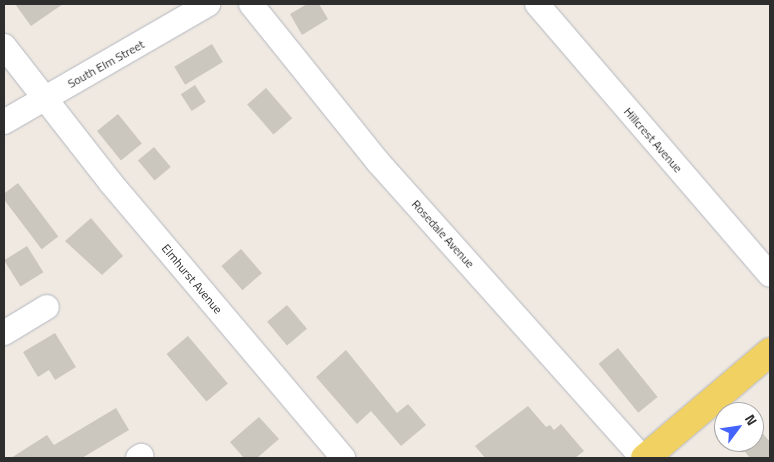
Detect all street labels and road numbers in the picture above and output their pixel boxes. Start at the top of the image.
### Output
street label: South Elm Street [65,37,147,91]
street label: Hillcrest Avenue [621,104,685,176]
street label: Rosedale Avenue [409,197,477,271]
street label: Elmhurst Avenue [159,241,225,317]

